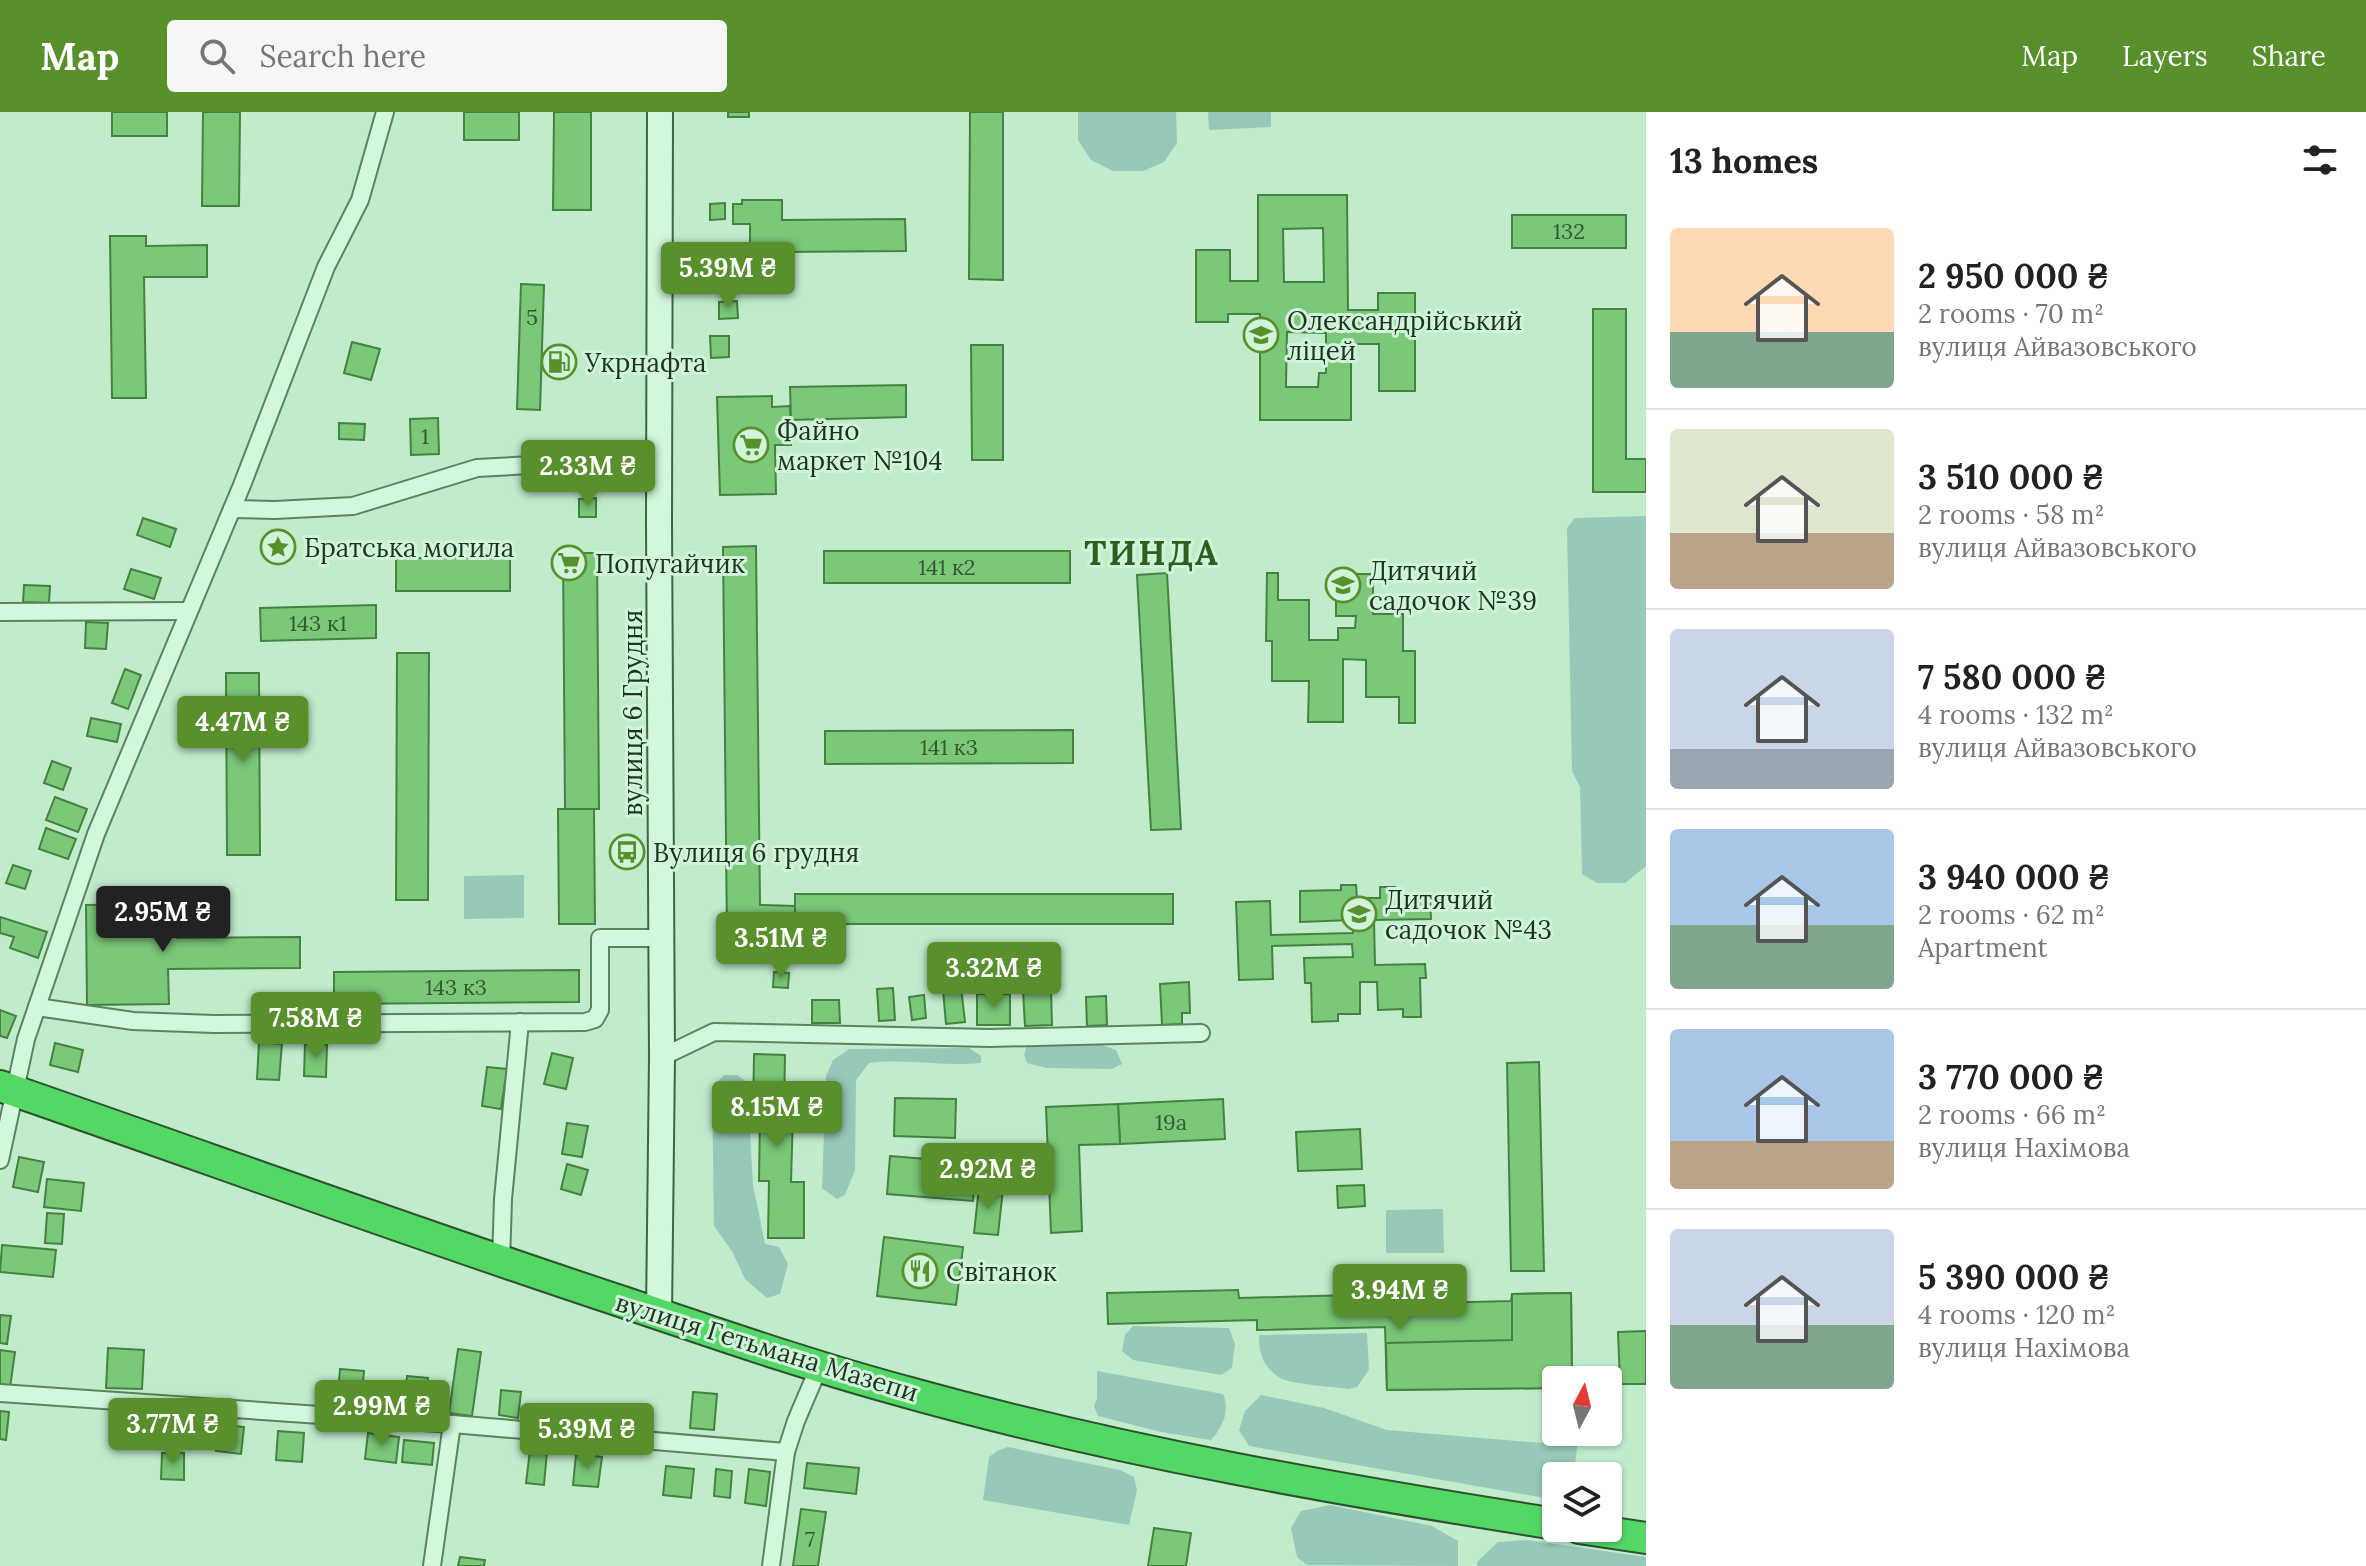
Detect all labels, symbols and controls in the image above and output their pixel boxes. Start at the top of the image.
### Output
search box [167,20,727,92]
text: Map [40,32,119,80]
icon: search [195,34,239,78]
text: Search here [259,37,426,75]
text: Map [2021,38,2078,74]
text: Layers [2122,38,2208,74]
text: Share [2252,38,2326,74]
icon: filters [2298,138,2342,182]
text: 13 homes [1670,139,1818,182]
house number: 132 [1553,217,1585,245]
pin: 5.39M ₴ [654,242,802,310]
text: 5.39M ₴ [679,251,777,284]
text: 2 950 000 ₴ [1918,254,2109,297]
icon: home [1734,260,1830,356]
text: 2 rooms · 70 m² [1918,297,2104,330]
house number: 5 [526,303,538,331]
place label: Олександрійський ліцей [1287,304,1522,367]
school or university icon: Олександрійський ліцей [1242,316,1280,354]
text: вулиця Айвазовського [1918,330,2197,363]
fuel station icon: Укрнафта [540,343,578,381]
place label: Укрнафта [584,346,706,379]
place label: Файно маркет №104 [777,414,943,477]
house number: 1 [421,422,429,450]
supermarket icon: Файно маркет №104 [732,426,770,464]
pin: 2.33M ₴ [514,440,662,508]
text: 2.33M ₴ [539,449,637,482]
text: 3 510 000 ₴ [1918,455,2104,498]
icon: home [1734,461,1830,557]
text: 2 rooms · 58 m² [1918,498,2105,531]
place icon: Братська могила [259,528,297,566]
place label: Братська могила [304,531,514,564]
district label: ТИНДА [1084,531,1220,574]
text: вулиця Айвазовського [1918,531,2197,564]
supermarket icon: Попугайчик [550,544,588,582]
place label: Попугайчик [595,547,745,580]
house number: 141 к2 [918,553,976,581]
place label: Дитячий садочок №39 [1369,554,1537,617]
school or university icon: Дитячий садочок №39 [1324,566,1362,604]
house number: 143 к1 [289,609,347,637]
street label: вулиця 6 Грудня [616,610,649,816]
text: 7 580 000 ₴ [1918,655,2107,698]
icon: home [1734,661,1830,757]
pin: 4.47M ₴ [169,696,317,764]
text: 4 rooms · 132 m² [1918,698,2114,731]
text: 4.47M ₴ [195,705,291,738]
text: вулиця Айвазовського [1918,731,2197,764]
house number: 141 к3 [920,733,978,761]
bus stop icon: Вулиця 6 грудня [608,833,646,871]
place label: Вулиця 6 грудня [653,836,860,869]
text: 3 940 000 ₴ [1918,855,2110,898]
icon: home [1734,861,1830,957]
place label: Дитячий садочок №43 [1385,883,1552,946]
pin: 2.95M ₴ [89,886,237,954]
text: 2.95M ₴ [114,895,212,928]
school or university icon: Дитячий садочок №43 [1340,895,1378,933]
text: 2 rooms · 62 m² [1918,898,2105,931]
pin: 3.51M ₴ [707,912,855,980]
text: 3.51M ₴ [734,921,828,954]
text: Apartment [1918,931,2048,964]
pin: 3.32M ₴ [920,942,1068,1010]
text: 3.32M ₴ [945,951,1043,984]
house number: 143 к3 [425,973,487,1001]
pin: 7.58M ₴ [242,992,390,1060]
text: 7.58M ₴ [269,1001,363,1034]
text: 3 770 000 ₴ [1918,1055,2104,1098]
icon: home [1734,1061,1830,1157]
pin: 8.15M ₴ [703,1081,851,1149]
text: 8.15M ₴ [730,1090,824,1123]
text: 2 rooms · 66 m² [1918,1098,2106,1131]
house number: 19а [1155,1108,1187,1136]
text: вулиця Нахімова [1918,1131,2130,1164]
pin: 2.92M ₴ [914,1143,1062,1211]
text: 2.92M ₴ [939,1152,1037,1185]
restaurant icon: Світанок [901,1252,939,1290]
place label: Світанок [946,1255,1057,1288]
text: 5 390 000 ₴ [1918,1255,2110,1298]
icon: home [1734,1261,1830,1357]
pin: 3.94M ₴ [1326,1264,1474,1332]
text: 3.94M ₴ [1351,1273,1449,1306]
street label: вулиця Гетьмана Мазепи [612,1285,922,1409]
text: 4 rooms · 120 m² [1918,1298,2116,1331]
text: вулиця Нахімова [1918,1331,2130,1364]
north arrow [1542,1366,1622,1446]
map controls [1542,1366,1622,1542]
pin: 2.99M ₴ [308,1380,456,1448]
text: 2.99M ₴ [333,1389,431,1422]
pin: 3.77M ₴ [99,1398,247,1466]
pin: 5.39M ₴ [513,1403,661,1471]
text: 3.77M ₴ [126,1407,220,1440]
text: 5.39M ₴ [538,1412,636,1445]
button: layers [1542,1462,1622,1542]
house number: 7 [805,1525,815,1553]

